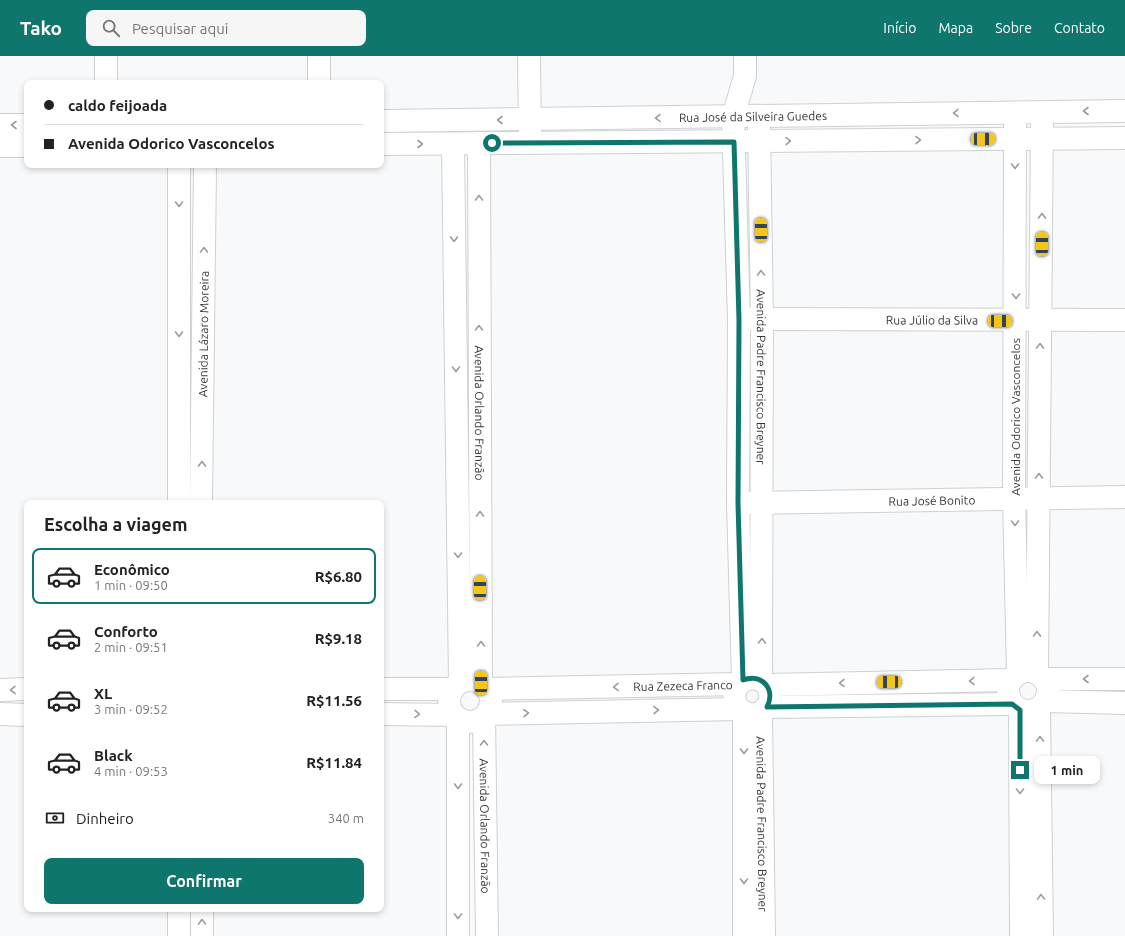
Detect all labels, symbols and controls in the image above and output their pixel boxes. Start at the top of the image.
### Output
search box [86,10,366,46]
text: Tako [20,17,62,39]
icon: search [100,17,122,39]
text: Pesquisar aqui [132,20,228,37]
text: Início [883,20,916,36]
text: Mapa [938,20,973,36]
text: Sobre [995,20,1032,36]
text: Contato [1054,20,1105,36]
text: caldo feijoada [68,97,167,114]
one-way arrow [1083,107,1089,115]
street label: Rua José da Silveira Guedes [679,109,827,123]
one-way arrow [953,109,959,118]
one-way arrow [655,114,661,122]
one-way arrow [497,116,503,124]
one-way arrow [10,121,16,129]
car [971,133,995,145]
route start [483,134,501,152]
text: Avenida Odorico Vasconcelos [68,135,275,152]
one-way arrow [915,135,921,144]
one-way arrow [785,137,791,145]
one-way arrow [417,140,423,148]
one-way arrow [1011,163,1019,169]
one-way arrow [475,195,483,201]
one-way arrow [175,201,183,207]
one-way arrow [1038,213,1046,219]
car [755,218,767,242]
car [1036,232,1048,256]
one-way arrow [450,236,458,242]
one-way arrow [200,247,208,253]
one-way arrow [757,270,766,276]
street label: Avenida Lázaro Moreira [196,271,210,397]
street label: Avenida Padre Francisco Breyner [755,289,769,465]
one-way arrow [1012,293,1020,299]
street label: Rua Júlio da Silva [886,313,978,326]
car [988,315,1012,327]
one-way arrow [475,325,484,331]
one-way arrow [175,331,183,337]
street label: Avenida Odorico Vasconcelos [1009,338,1022,496]
one-way arrow [1036,343,1045,349]
street label: Avenida Orlando Franzão [473,345,487,481]
one-way arrow [452,366,460,372]
one-way arrow [198,461,206,467]
one-way arrow [1035,473,1043,479]
street label: Rua José Bonito [888,493,976,507]
one-way arrow [476,511,484,517]
text: Escolha a viagem [44,514,188,534]
one-way arrow [1011,521,1019,527]
one-way arrow [454,552,463,558]
icon: car [46,558,82,594]
text: Econômico [94,561,170,578]
text: R$6.80 [315,568,362,585]
car [474,576,486,600]
text: 1 min · 09:50 [94,578,168,592]
icon: car [46,620,82,656]
text: Conforto [94,623,158,640]
text: R$9.18 [315,630,362,647]
one-way arrow [1033,631,1041,637]
one-way arrow [757,638,766,644]
text: 2 min · 09:51 [94,640,168,654]
one-way arrow [477,641,485,647]
car [475,671,487,695]
one-way arrow [1083,675,1089,683]
car [877,676,901,688]
one-way arrow [969,676,975,685]
street label: Rua Zezeca Franco [633,678,733,693]
one-way arrow [839,679,845,687]
icon: car [46,682,82,718]
one-way arrow [613,682,619,691]
one-way arrow [10,685,17,694]
text: XL [94,685,112,702]
text: R$11.56 [306,692,362,709]
text: 3 min · 09:52 [94,702,168,716]
one-way arrow [653,706,659,714]
one-way arrow [523,709,529,717]
one-way arrow [414,710,420,718]
street label: Avenida Padre Francisco Breyner [755,736,770,912]
one-way arrow [1035,736,1044,742]
one-way arrow [480,740,488,746]
icon: car [46,744,82,780]
text: Black [94,747,133,764]
one-way arrow [740,748,748,754]
text: R$11.84 [306,754,362,771]
callout: 1 min [1034,756,1100,784]
street label: Avenida Orlando Franzão [478,758,493,894]
route end [1011,761,1029,779]
text: 1 min [1051,763,1083,777]
text: 4 min · 09:53 [94,764,168,778]
one-way arrow [454,783,462,789]
one-way arrow [1016,788,1024,794]
icon: cash [44,807,66,829]
text: Dinheiro [76,810,134,827]
text: 340 m [328,811,364,825]
button: Confirmar [44,858,364,904]
one-way arrow [740,878,748,884]
one-way arrow [1037,894,1045,900]
one-way arrow [454,913,462,919]
one-way arrow [198,919,206,925]

